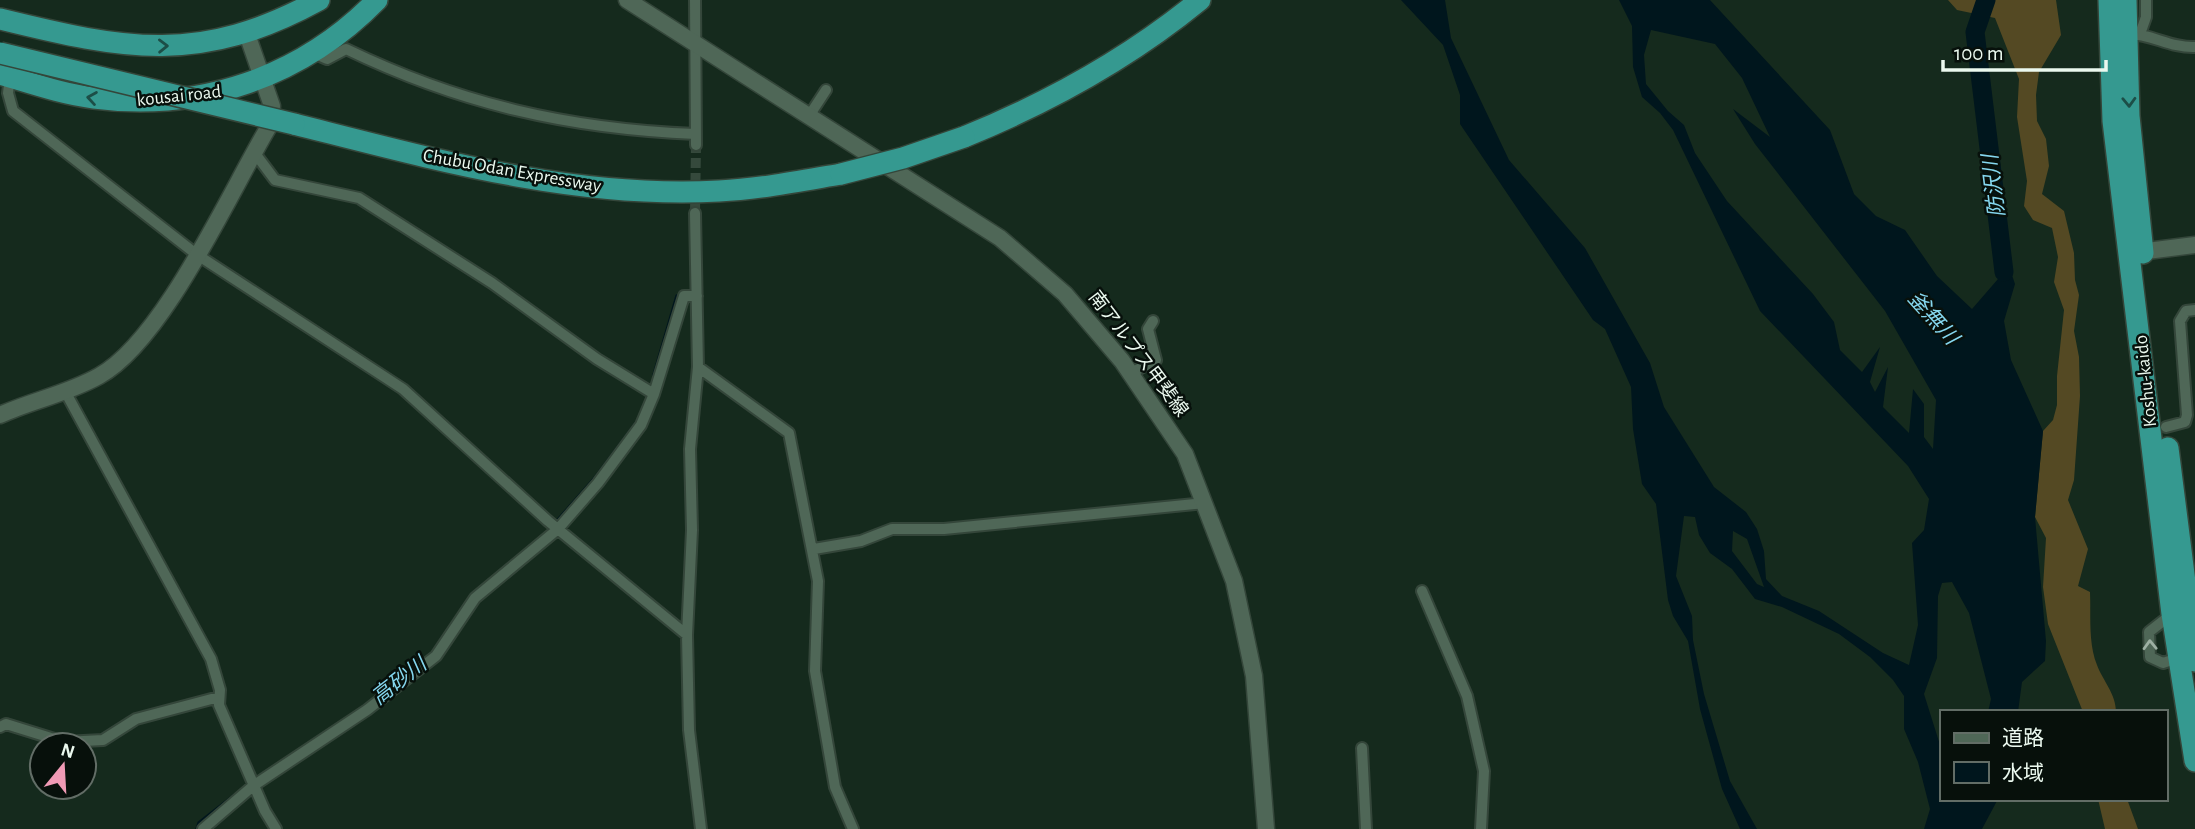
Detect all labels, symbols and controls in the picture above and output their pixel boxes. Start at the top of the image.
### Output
scale bar [1943,28,2106,72]
one-way arrow [159,38,169,54]
text: 100 m [1954,43,2004,64]
street label: kousai road [136,82,222,110]
one-way arrow [86,90,98,105]
one-way arrow [2121,96,2136,107]
street label: Chubu Odan Expressway [421,146,603,196]
water label: 防沢川 [1979,151,2008,219]
street label: 南アルプス甲斐線 [1085,287,1192,420]
water label: 釜無川 [1904,287,1964,350]
street label: Koshu-kaido [2132,334,2160,428]
one-way arrow [2142,639,2157,650]
water label: 高砂川 [367,651,432,709]
legend [1940,710,2167,801]
text: 道路 [2002,727,2044,749]
north arrow [28,731,98,801]
text: N [59,740,77,762]
text: 水域 [2002,762,2044,784]

